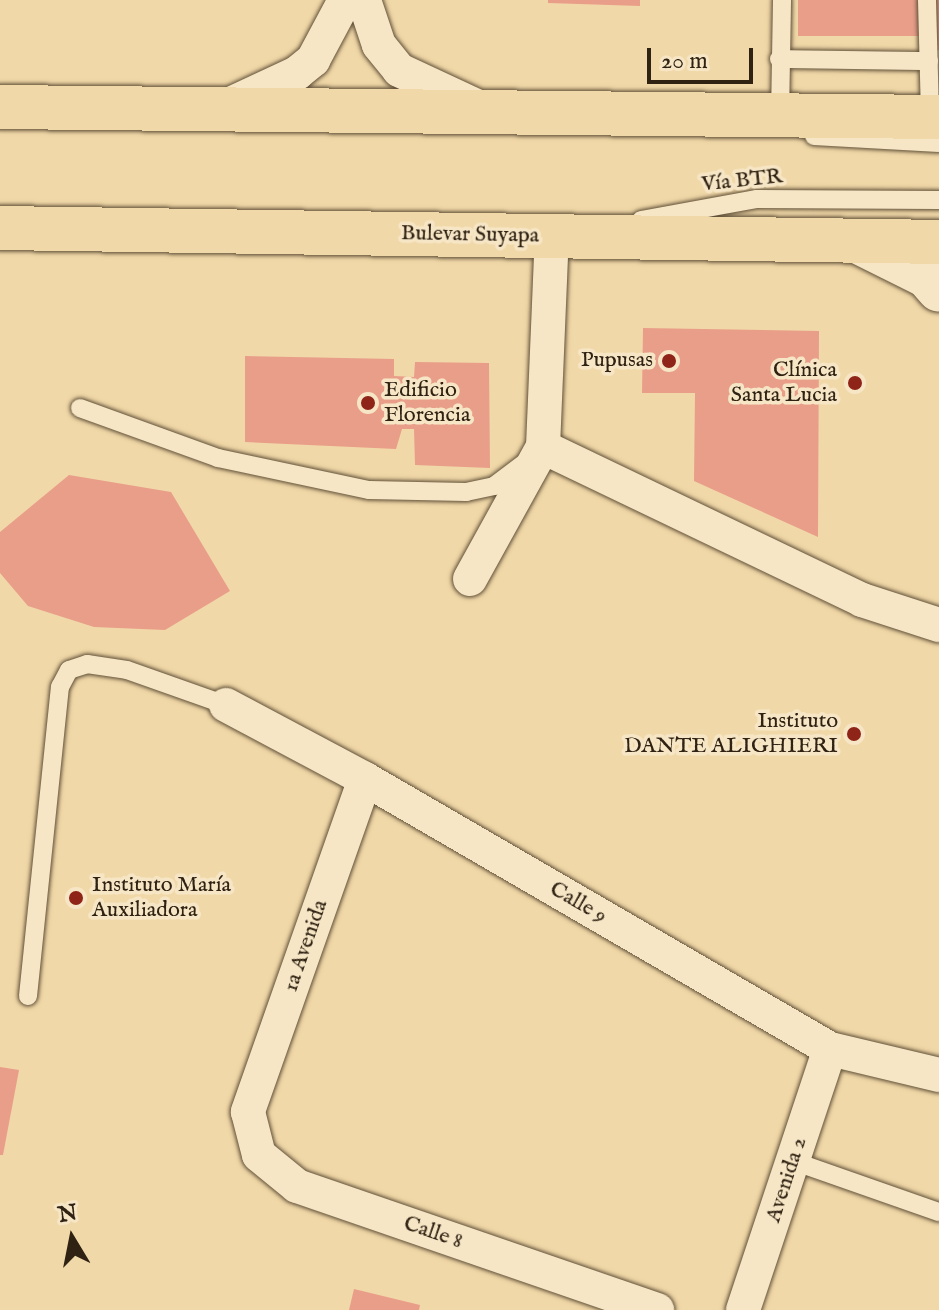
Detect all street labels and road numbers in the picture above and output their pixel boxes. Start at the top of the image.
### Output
street label: Vía BTR [700,164,784,198]
street label: Bulevar Suyapa [401,221,539,249]
street label: Calle 9 [545,876,611,930]
street label: 1a Avenida [278,897,334,995]
street label: Avenida 2 [761,1134,813,1226]
street label: Calle 8 [400,1211,466,1255]

